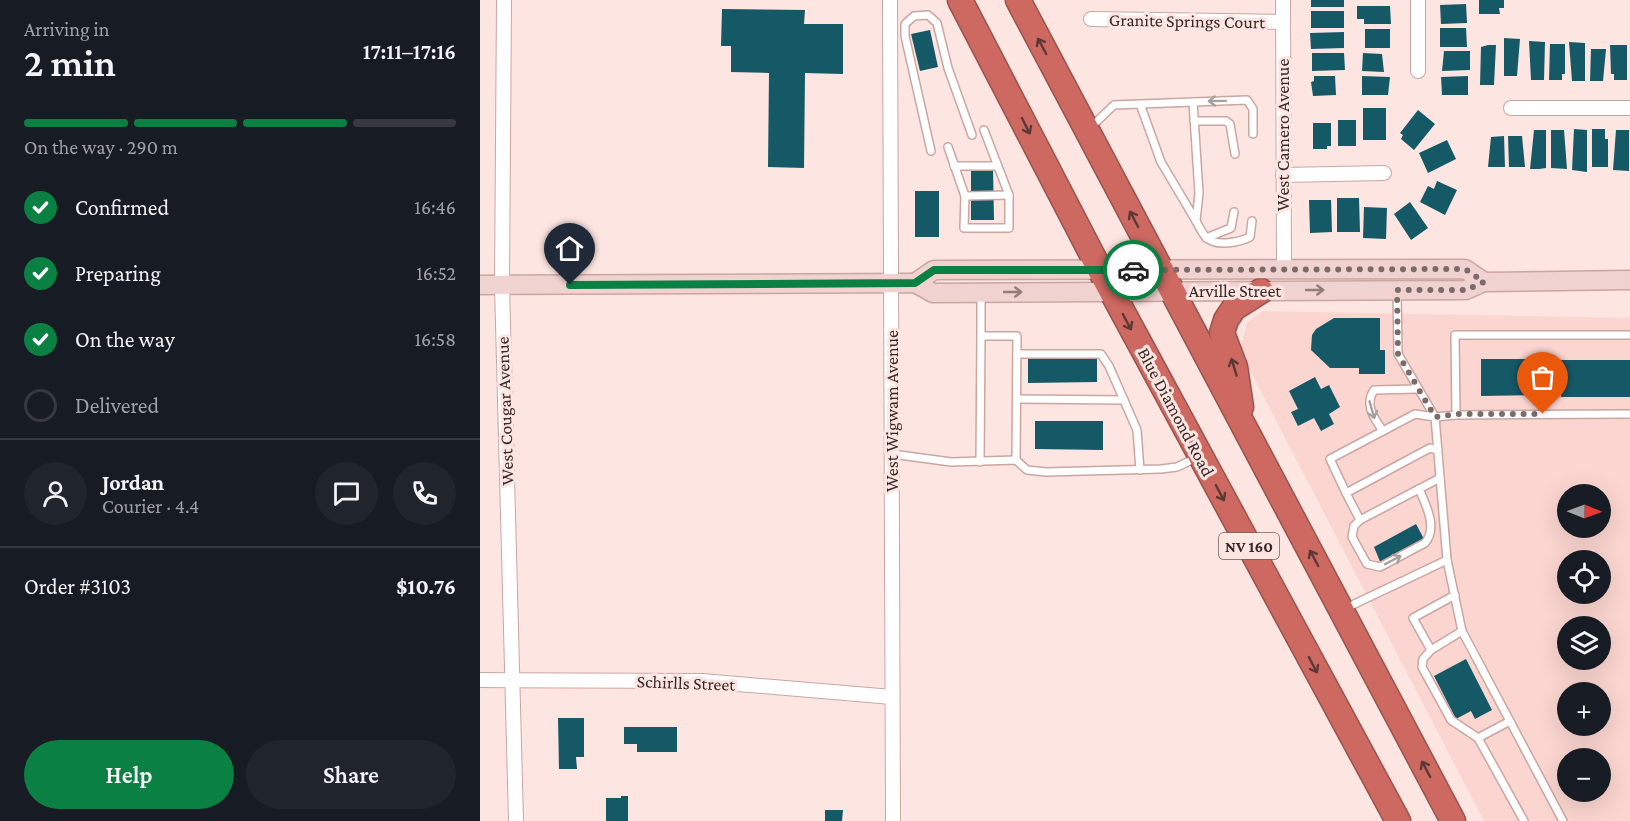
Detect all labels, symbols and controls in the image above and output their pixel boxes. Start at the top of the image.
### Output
street label: Granite Springs Court [1109,10,1266,32]
text: Arriving in [24,18,109,40]
one-way arrow [1036,38,1047,56]
text: 17:11–17:16 [363,39,456,64]
text: 2 min [24,41,116,84]
street label: West Camero Avenue [1273,59,1293,211]
one-way arrow [1207,95,1227,107]
one-way arrow [1020,117,1032,135]
text: On the way · 290 m [24,136,178,158]
icon: check [24,191,57,224]
text: Confirmed [75,195,169,220]
text: 16:46 [414,196,456,218]
one-way arrow [1128,210,1139,228]
pin [544,223,595,285]
icon: home [553,232,586,265]
courier [1103,240,1163,300]
icon: car [1117,254,1150,287]
icon: check [24,257,57,290]
text: Preparing [75,261,161,286]
text: 16:52 [416,262,456,284]
street label: Arville Street [1189,281,1282,301]
one-way arrow [1304,284,1324,296]
one-way arrow [1002,286,1022,298]
one-way arrow [1122,312,1133,330]
icon: check [24,323,57,356]
text: On the way [75,327,175,352]
text: 16:58 [414,328,456,350]
street label: West Wigwam Avenue [882,330,902,492]
street label: West Cougar Avenue [492,336,518,486]
street label: Blue Diamond Road [1134,344,1219,480]
pin [1517,352,1568,414]
one-way arrow [1228,358,1239,377]
icon: bag [1526,361,1559,394]
text: Delivered [75,393,159,418]
one-way arrow [1367,400,1378,419]
button: person [24,462,87,525]
button: chat [315,462,378,525]
button: phone [393,462,456,525]
text: Jordan [102,470,164,495]
one-way arrow [1214,484,1226,501]
north arrow [1557,484,1611,538]
map controls [1557,484,1611,802]
text: Courier · 4.4 [102,495,199,517]
road number: NV 160 [1219,533,1279,559]
one-way arrow [1308,550,1319,568]
button: locate [1557,550,1611,604]
one-way arrow [1384,554,1402,565]
text: Order #3103 [24,574,131,599]
text: $10.76 [396,574,456,599]
button: layers [1557,616,1611,670]
one-way arrow [1308,655,1319,673]
street label: Schirlls Street [636,671,737,695]
button: + [1557,682,1611,736]
button: Help [24,740,234,809]
button: Share [246,740,456,809]
button: − [1557,748,1611,802]
one-way arrow [1420,761,1431,779]

